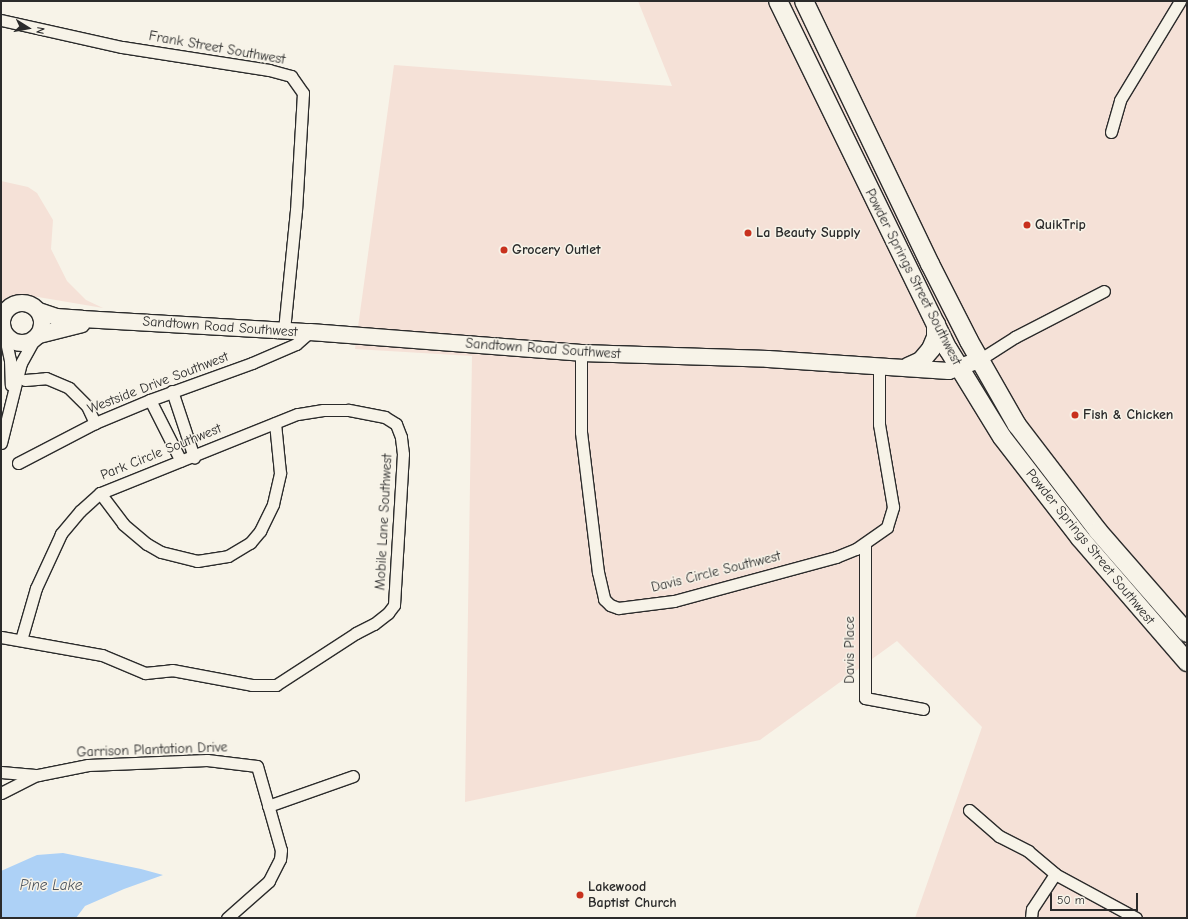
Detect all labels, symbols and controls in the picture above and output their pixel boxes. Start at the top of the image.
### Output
north arrow [8,8,48,48]
text: N [33,26,47,35]
street label: Frank Street Southwest [147,28,287,68]
street label: Powder Springs Street Southwest [861,186,965,368]
place label: QuikTrip [1035,217,1086,233]
marker: QuikTrip [1022,220,1032,230]
place label: La Beauty Supply [756,225,860,241]
marker: La Beauty Supply [743,228,753,238]
place label: Grocery Outlet [512,242,601,258]
marker: Grocery Outlet [499,245,509,255]
street label: Sandtown Road Southwest [142,313,298,341]
street label: Sandtown Road Southwest [465,335,621,363]
street label: Westside Drive Southwest [85,348,231,418]
place label: Fish & Chicken [1083,407,1173,423]
marker: Fish & Chicken [1070,410,1080,420]
street label: Park Circle Southwest [98,420,224,484]
street label: Mobile Lane Southwest [372,453,396,591]
street label: Powder Springs Street Southwest [1022,466,1158,628]
street label: Davis Circle Southwest [650,548,782,596]
street label: Davis Place [842,616,858,684]
street label: Garrison Plantation Drive [76,739,228,761]
water label: Pine Lake [20,877,82,895]
place label: Lakewood Baptist Church [588,879,677,912]
scale bar [1052,885,1140,911]
marker: Lakewood Baptist Church [575,890,585,900]
text: 50 m [1057,893,1085,907]

